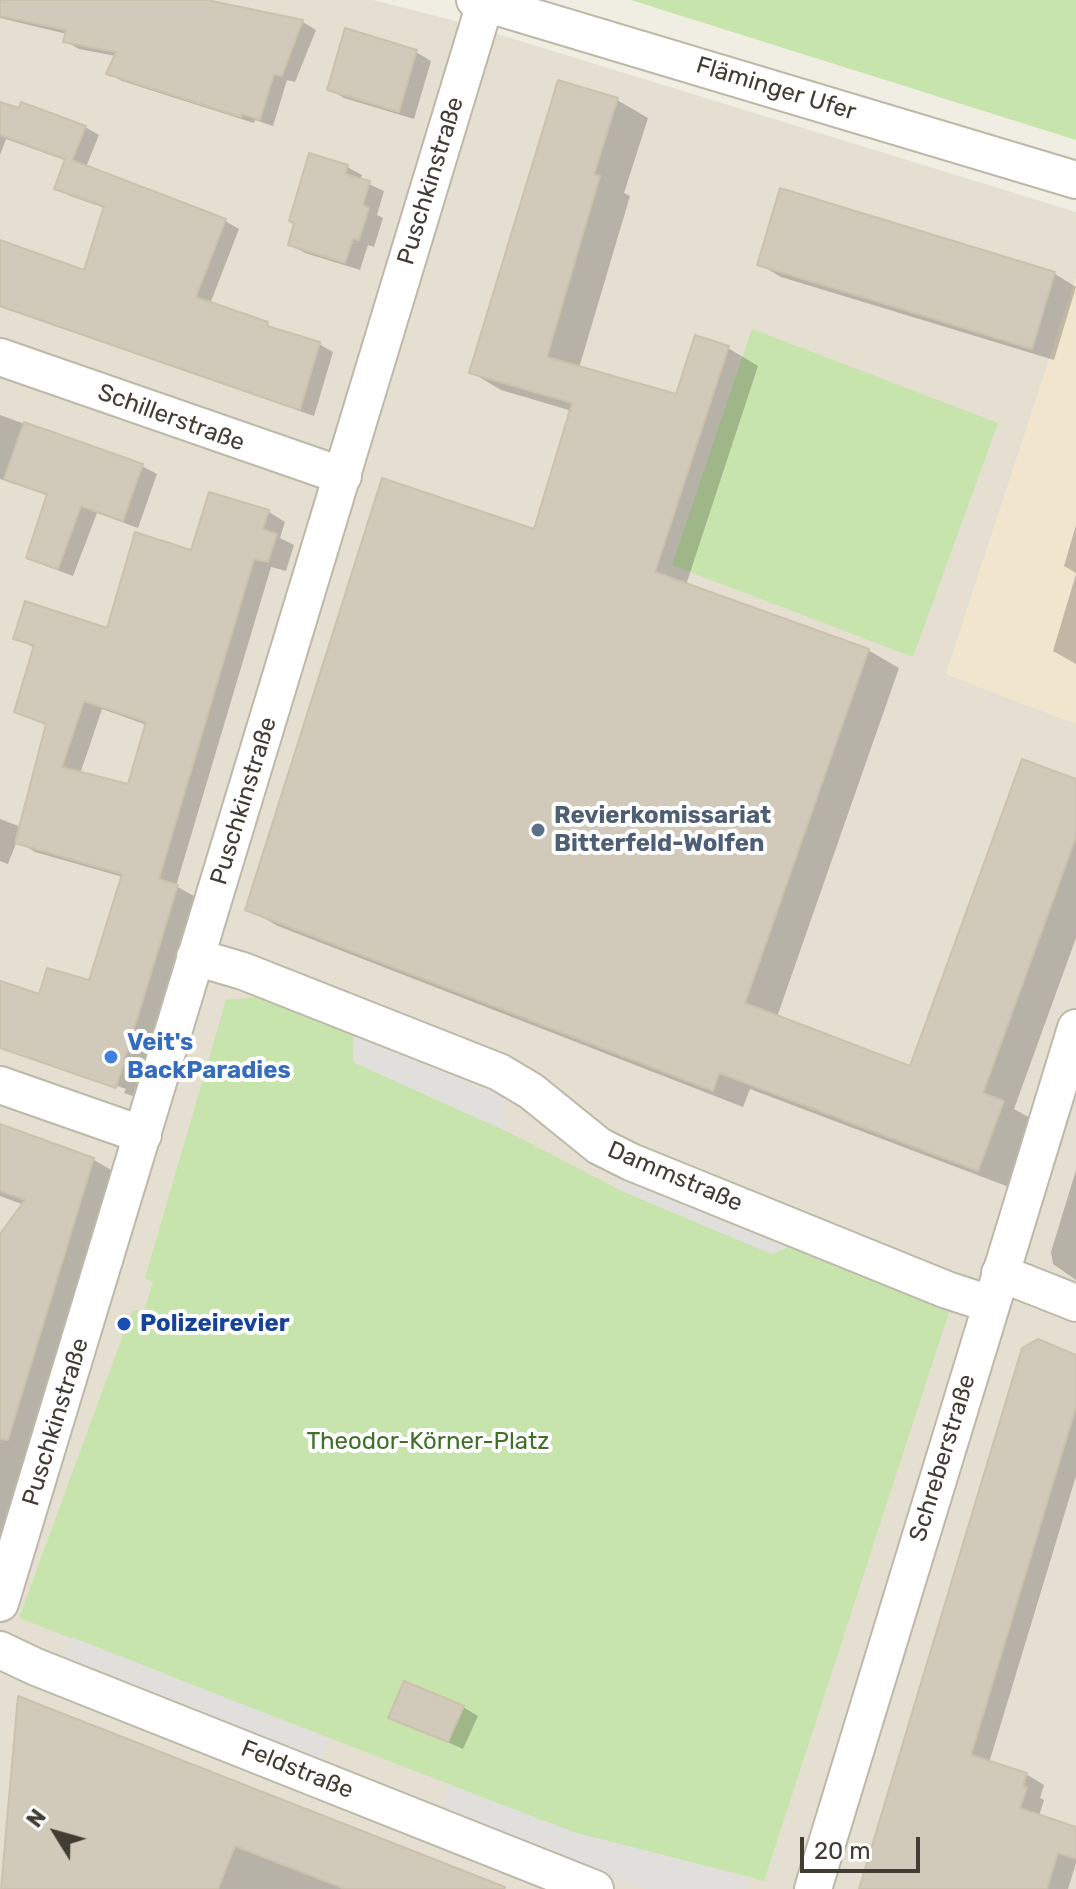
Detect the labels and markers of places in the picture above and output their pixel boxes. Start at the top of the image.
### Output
place label: Revierkomissariat Bitterfeld-Wolfen [554,802,771,858]
marker: Revierkomissariat Bitterfeld-Wolfen [529,821,547,839]
place label: Veit's BackParadies [127,1029,291,1085]
marker: Veit's BackParadies [102,1048,120,1066]
place label: Polizeirevier [140,1310,290,1338]
marker: Polizeirevier [115,1315,133,1333]

